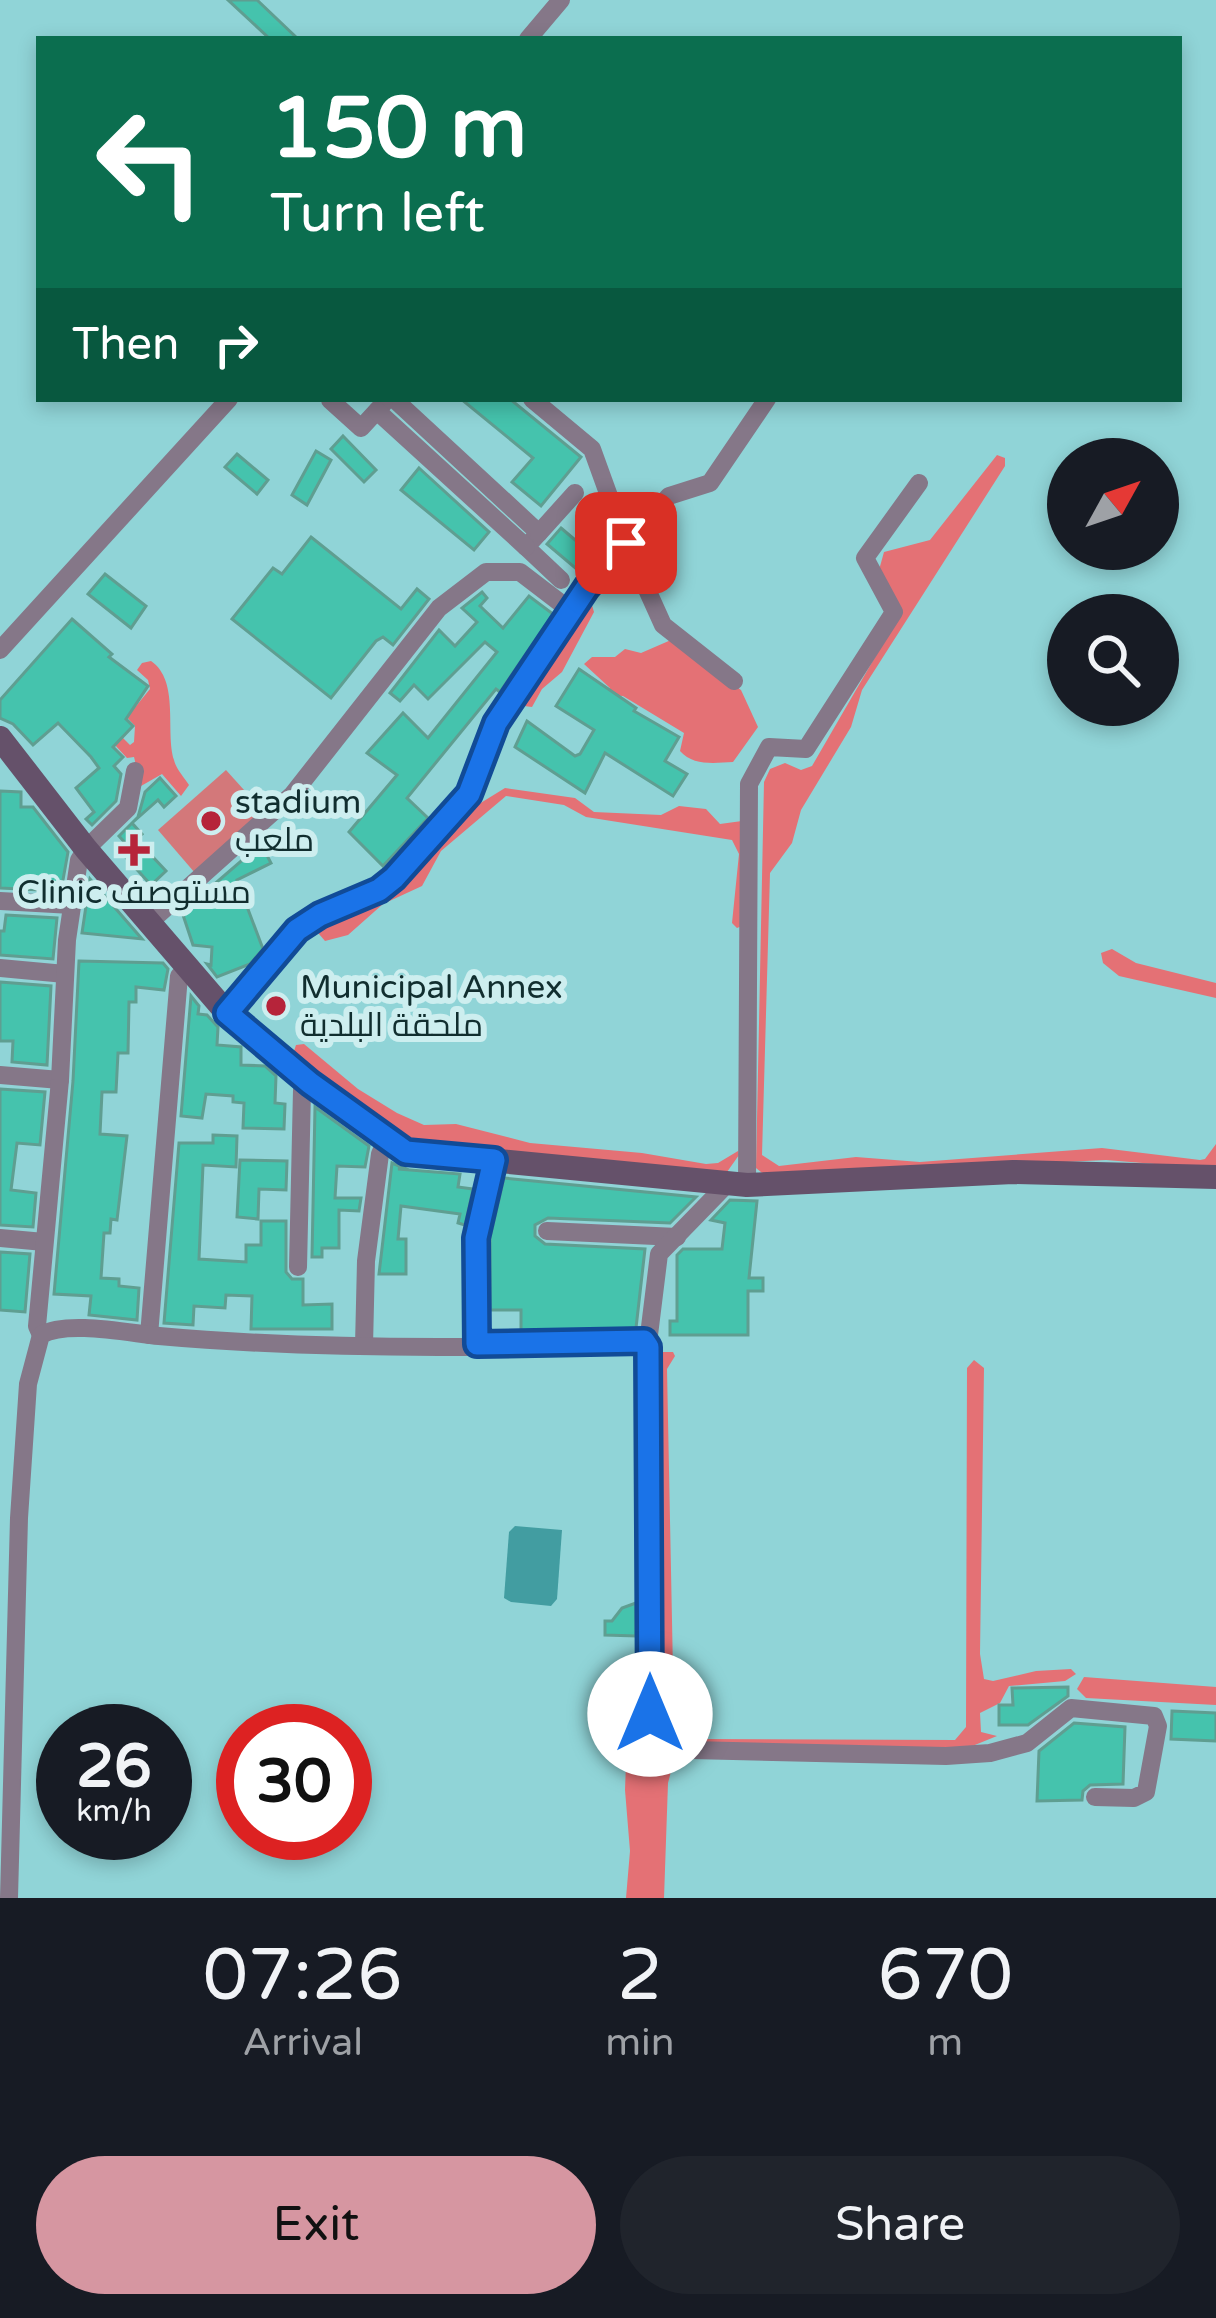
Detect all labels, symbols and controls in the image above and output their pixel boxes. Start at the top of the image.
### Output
text: 150 m [270,79,527,180]
icon: left [72,84,228,240]
text: Turn left [270,181,485,246]
icon: right [203,312,269,378]
text: Then [72,318,179,372]
north arrow [1047,438,1179,570]
map controls [1047,438,1179,726]
pin [575,492,677,594]
icon: arrive [593,510,659,576]
button: search [1047,594,1179,726]
place label: stadium ملعب [235,783,361,860]
marker: stadium ملعب [198,808,224,834]
marker: Clinic مستوصف [118,834,150,866]
place label: Clinic مستوصف [17,873,251,912]
place label: Municipal Annex ملحقة البلدية [300,968,563,1045]
marker: Municipal Annex ملحقة البلدية [263,993,289,1019]
position arrow [587,1651,713,1777]
speed limit sign: 30 [216,1704,372,1860]
text: 26 [76,1731,152,1803]
text: km/h [76,1793,152,1830]
text: 07:26 [203,1933,402,2020]
text: 2 [617,1933,663,2020]
text: 670 [877,1933,1013,2020]
text: Arrival [242,2019,363,2066]
text: min [605,2019,675,2066]
text: m [927,2019,963,2066]
button: Exit [36,2156,596,2294]
button: Share [620,2156,1180,2294]

